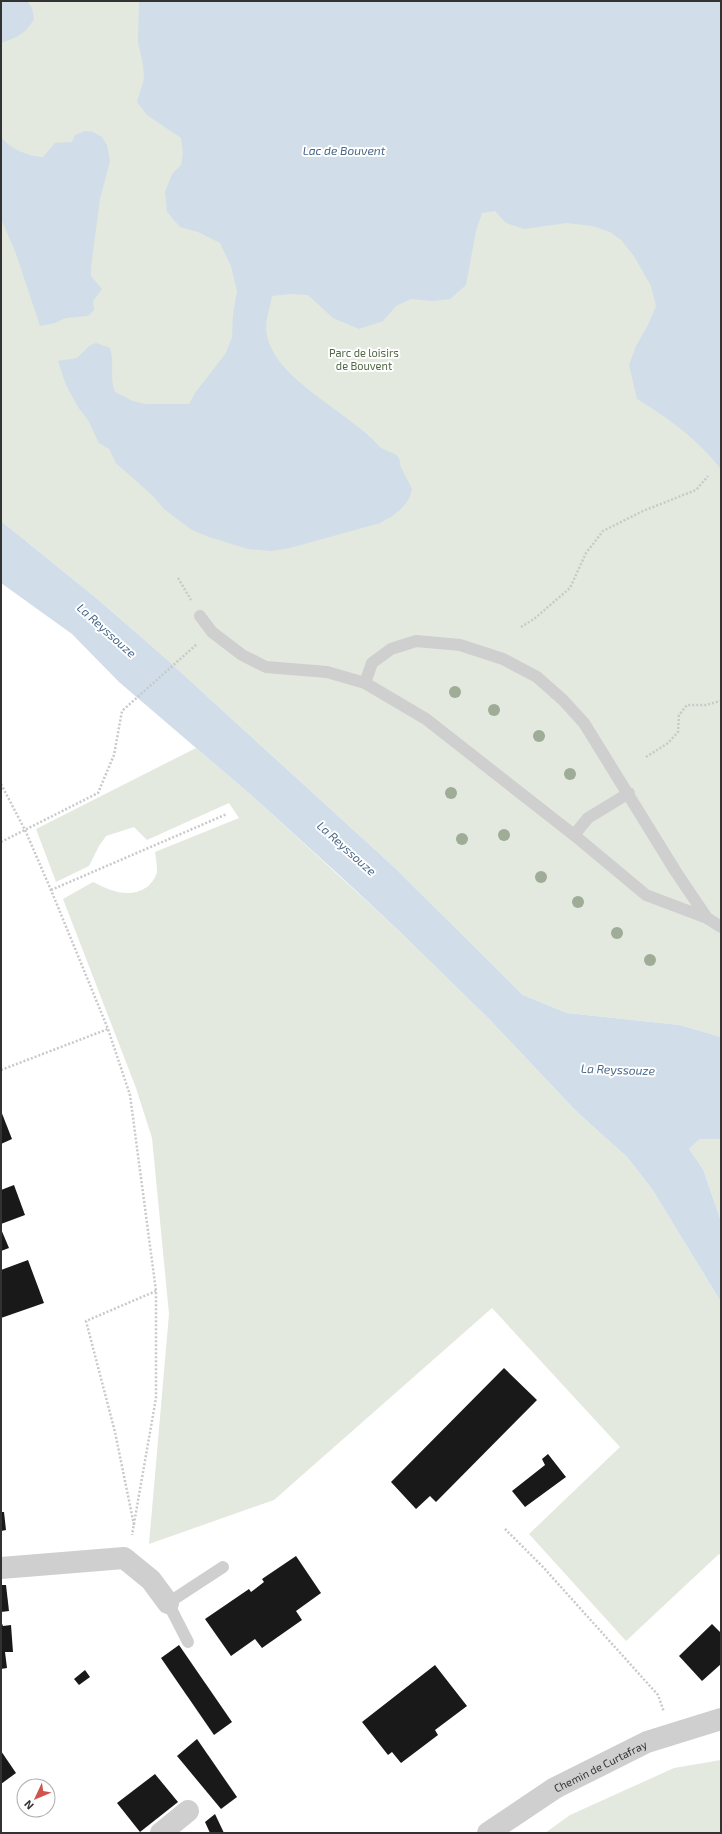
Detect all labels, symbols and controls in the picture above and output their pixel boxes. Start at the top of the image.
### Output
water label: Lac de Bouvent [303,143,386,157]
park label: Parc de loisirs de Bouvent [329,346,399,372]
water label: La Reyssouze [74,600,140,661]
water label: La Reyssouze [314,818,380,879]
water label: La Reyssouze [581,1061,656,1078]
street label: Chemin de Curtafray [551,1737,649,1794]
north arrow [16,1778,56,1818]
text: N [21,1798,36,1813]

